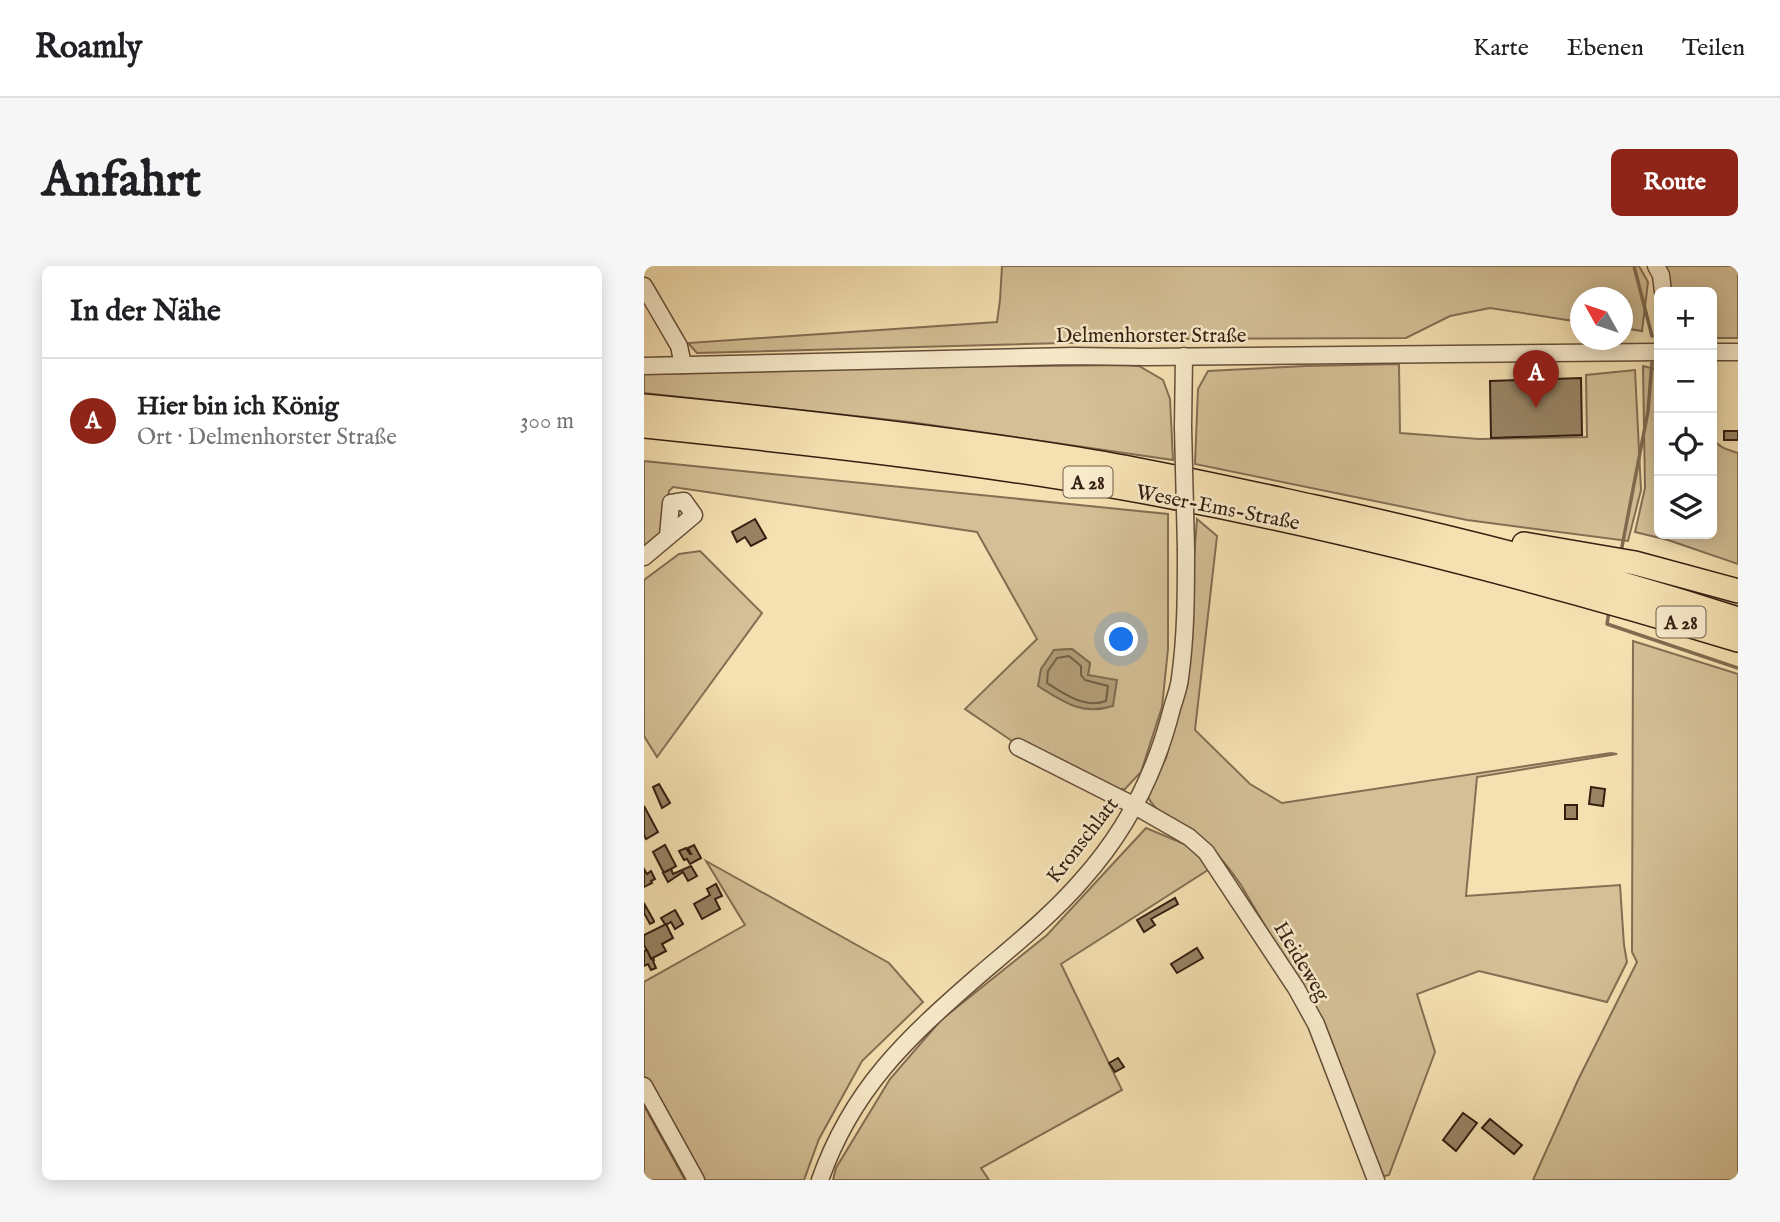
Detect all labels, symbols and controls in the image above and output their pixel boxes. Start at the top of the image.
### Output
text: Roamly [35,27,142,69]
text: Karte [1473,33,1529,64]
text: Ebenen [1567,33,1644,64]
text: Teilen [1682,33,1745,64]
button: Route [1611,149,1738,216]
text: Anfahrt [42,151,201,213]
north arrow [1570,287,1633,350]
map controls [1654,287,1717,539]
button: + [1654,287,1717,350]
text: In der Nähe [70,293,221,331]
street label: Delmenhorster Straße [1055,323,1247,350]
pin: A [1513,350,1559,408]
button: − [1654,350,1717,413]
text: Hier bin ich König [137,390,339,423]
text: A [85,407,101,436]
text: 300 m [520,407,574,436]
button: locate [1654,413,1717,476]
text: Ort · Delmenhorster Straße [137,423,397,452]
road number: A 28 [1064,466,1112,498]
button: layers [1654,476,1717,539]
street label: Weser-Ems-Straße [1134,479,1302,538]
road number: A 28 [1656,606,1706,638]
your location [1104,622,1138,656]
street label: Kronschlatt [1041,792,1125,889]
street label: Heideweg [1266,917,1335,1007]

